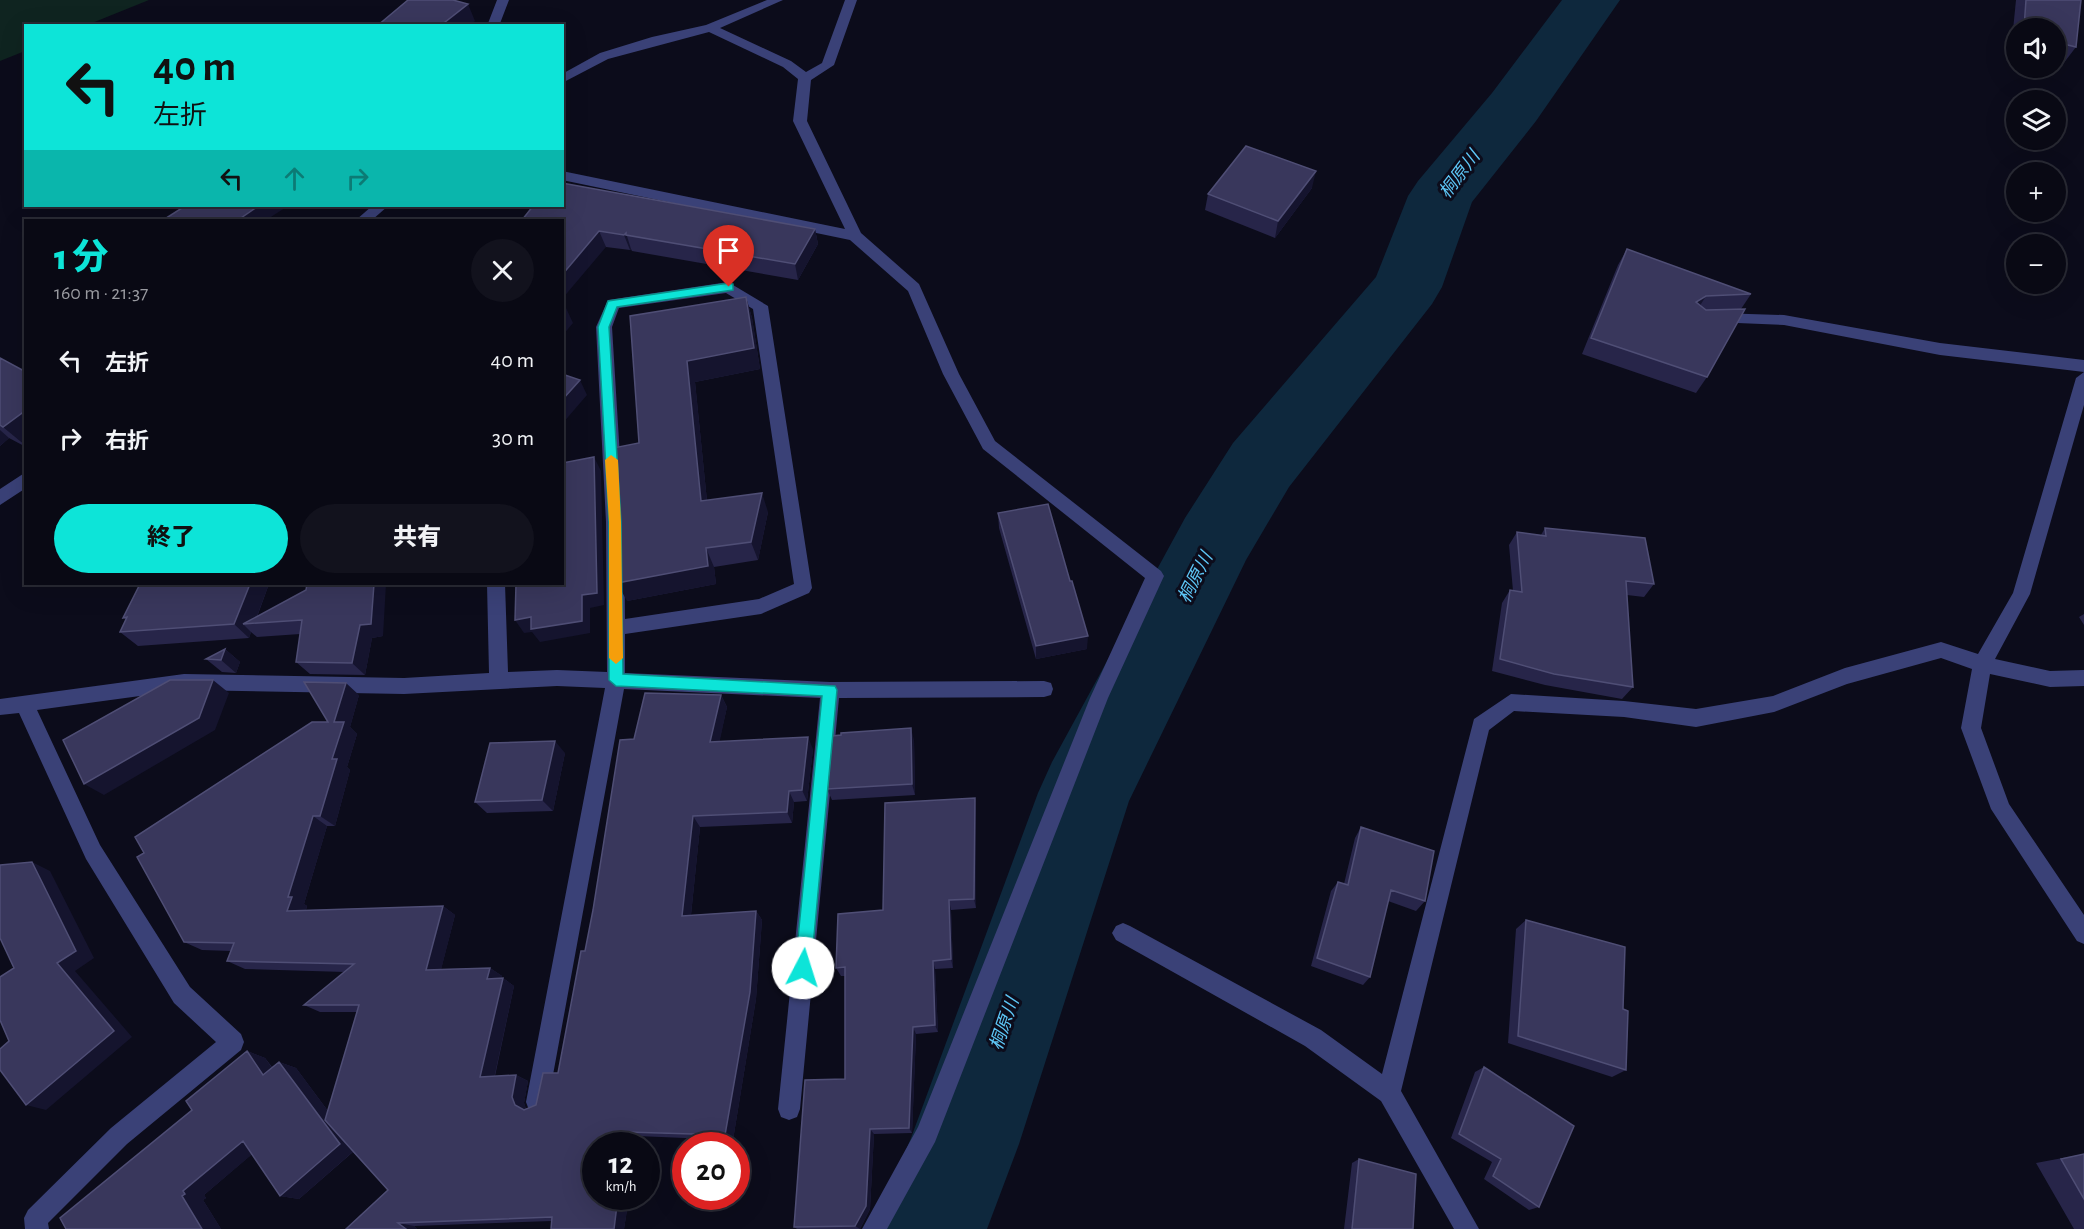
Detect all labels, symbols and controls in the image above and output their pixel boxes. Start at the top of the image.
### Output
map controls [2006,18,2066,294]
button: sound [2006,18,2066,78]
text: 40 m [153,46,236,88]
icon: left [54,48,132,126]
button: layers [2006,90,2066,150]
text: 左折 [153,102,207,129]
water label: 桐原川 [1435,145,1485,202]
icon: left [215,162,248,195]
icon: ahead [278,162,311,195]
icon: right [341,162,374,195]
button: + [2006,162,2066,222]
pin [703,225,754,287]
icon: arrive [712,234,745,267]
button: − [2006,234,2066,294]
button: close [471,239,534,302]
text: 1 分 [54,240,108,276]
text: 160 m · 21:37 [54,283,148,303]
icon: left [54,344,87,377]
text: 40 m [491,349,534,371]
text: 左折 [105,352,149,374]
icon: right [54,422,87,455]
text: 30 m [492,427,534,449]
text: 右折 [105,430,149,452]
button: 終了 [54,504,288,573]
button: 共有 [300,504,534,573]
water label: 桐原川 [1174,547,1217,606]
position arrow [771,936,835,1000]
water label: 桐原川 [986,993,1023,1052]
speed limit sign: 20 [672,1132,750,1210]
text: 12 [609,1149,633,1179]
text: km/h [606,1179,636,1194]

